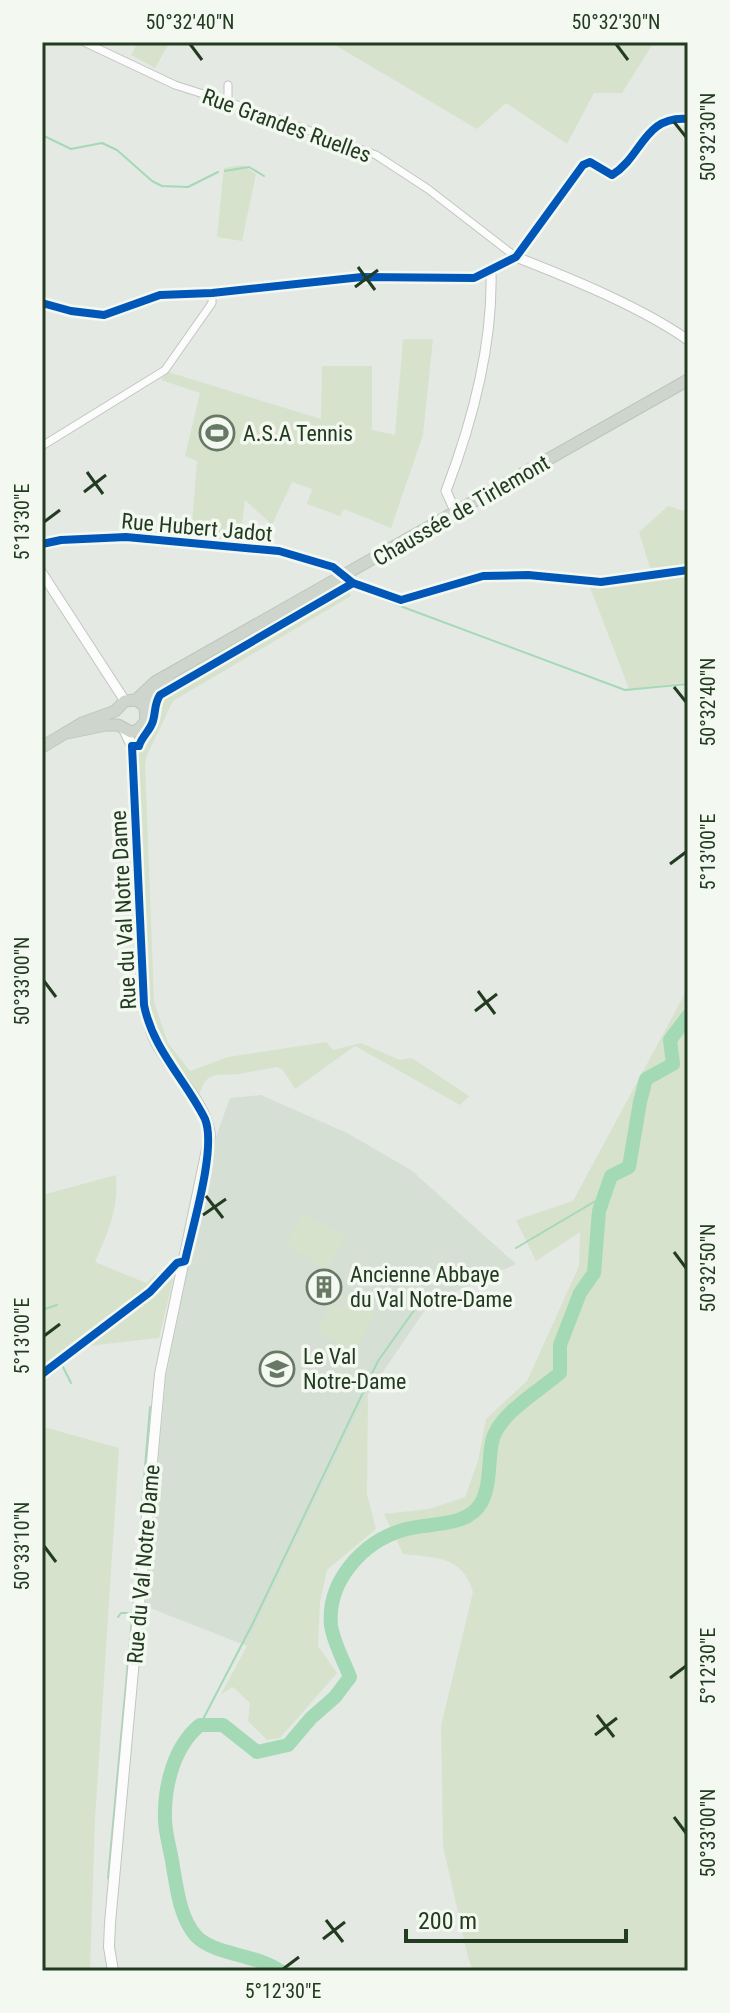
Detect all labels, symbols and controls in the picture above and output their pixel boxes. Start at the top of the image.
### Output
text: 50°32'40"N [145,10,235,34]
text: 50°32'30"N [571,10,661,34]
street label: Rue Grandes Ruelles [199,83,375,168]
text: 50°32'30"N [696,92,720,182]
sports icon: A.S.A Tennis [198,414,236,452]
place label: A.S.A Tennis [243,421,353,446]
street label: Chaussée de Tirlemont [369,450,554,571]
text: 5°13'30"E [10,484,34,560]
street label: Rue Hubert Jadot [120,508,274,547]
text: 50°32'40"N [696,657,720,747]
street label: Rue du Val Notre Dame [106,810,141,1010]
text: 5°13'00"E [696,814,720,890]
text: 50°33'00"N [10,936,34,1026]
text: 50°32'50"N [696,1223,720,1313]
place label: Ancienne Abbaye du Val Notre-Dame [350,1262,513,1312]
building icon: Ancienne Abbaye du Val Notre-Dame [305,1268,343,1306]
text: 5°13'00"E [10,1298,34,1374]
place label: Le Val Notre-Dame [303,1344,406,1394]
school or university icon: Le Val Notre-Dame [258,1350,296,1388]
street label: Rue du Val Notre Dame [122,1463,165,1665]
text: 50°33'10"N [10,1501,34,1591]
text: 5°12'30"E [696,1628,720,1704]
text: 50°33'00"N [696,1788,720,1878]
scale bar [406,1893,626,1943]
text: 200 m [418,1907,477,1935]
text: 5°12'30"E [245,1979,321,2003]

